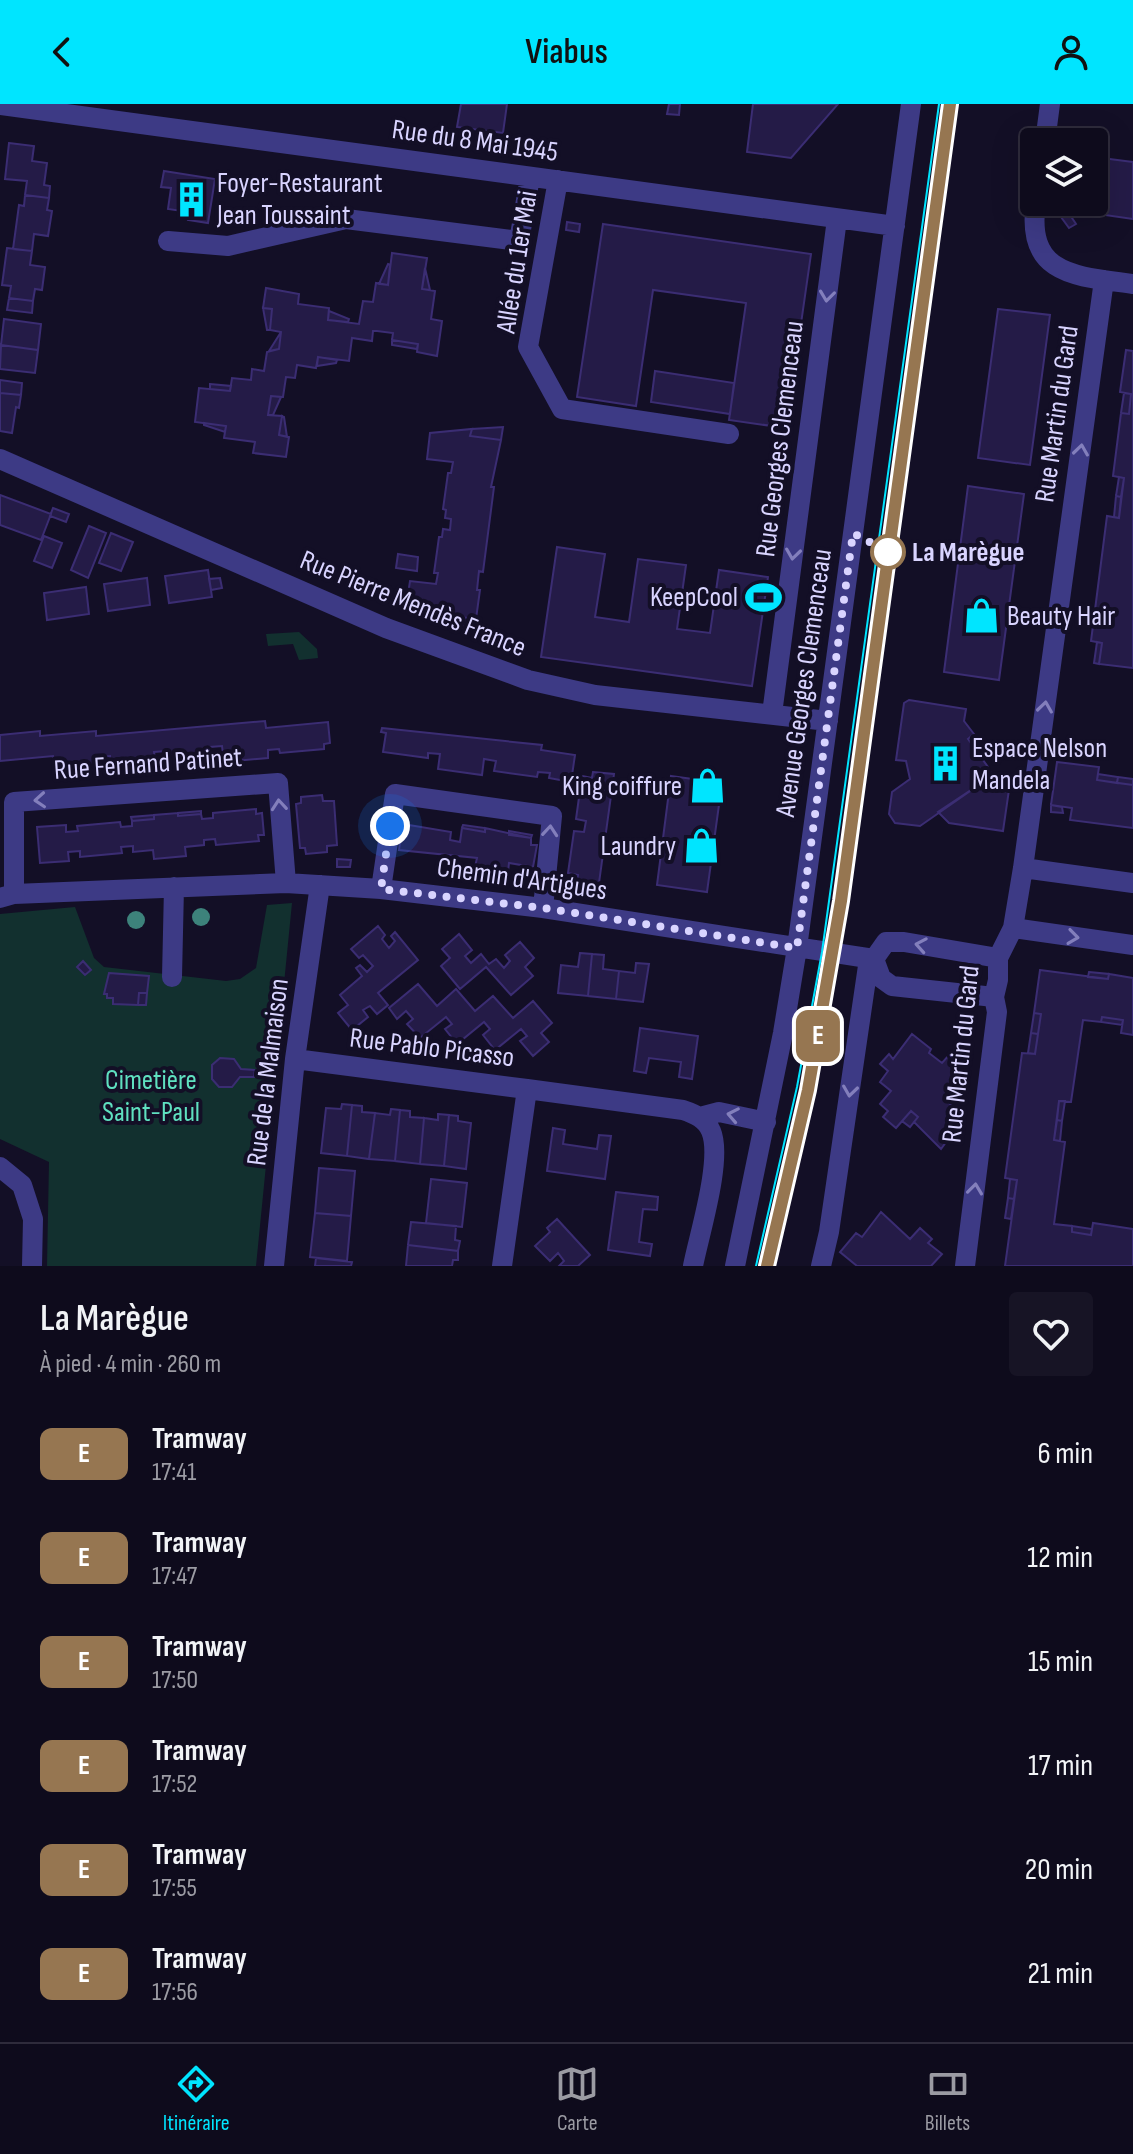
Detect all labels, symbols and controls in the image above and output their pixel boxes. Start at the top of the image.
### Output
icon: back [40,30,84,74]
icon: person [1049,30,1093,74]
text: Viabus [525,31,608,74]
street label: Rue du 8 Mai 1945 [390,113,560,169]
map controls [1020,128,1108,216]
button: layers [1020,128,1108,216]
place label: Foyer-Restaurant Jean Toussaint [216,167,383,232]
building icon: Foyer-Restaurant Jean Toussaint [172,180,210,218]
street label: Allée du 1er Mai [489,188,545,337]
one-way arrow [818,290,835,303]
street label: Rue Georges Clemenceau [749,319,811,559]
street label: Rue Martin du Gard [1028,324,1086,504]
one-way arrow [1072,443,1089,457]
marker: La Marègue [871,535,905,569]
place label: La Marègue [912,536,1024,569]
street label: Rue Pierre Mendès France [295,544,531,664]
street label: Avenue Georges Clemenceau [769,547,839,820]
one-way arrow [785,547,802,561]
sports icon: KeepCool [745,578,783,616]
place label: KeepCool [650,581,738,614]
shop icon: Beauty Hair [962,597,1000,635]
place label: Beauty Hair [1007,600,1115,633]
one-way arrow [1036,701,1053,714]
place label: Espace Nelson Mandela [972,732,1107,797]
street label: Rue Fernand Patinet [53,741,243,787]
building icon: Espace Nelson Mandela [927,745,965,783]
shop icon: King coiffure [689,767,727,805]
place label: King coiffure [562,770,682,803]
one-way arrow [33,791,46,808]
one-way arrow [271,798,288,811]
your location [370,806,410,846]
one-way arrow [542,824,559,837]
shop icon: Laundry [683,827,721,865]
place label: Laundry [600,830,676,863]
street label: Chemin d'Artigues [435,851,609,907]
one-way arrow [1066,928,1080,945]
one-way arrow [914,937,927,954]
street label: Rue Martin du Gard [935,964,987,1144]
street label: Rue de la Malmaison [240,976,296,1168]
line badge: E [792,1010,844,1062]
text: E [812,1019,824,1052]
street label: Rue Pablo Picasso [348,1022,516,1074]
park label: Cimetière Saint-Paul [102,1064,200,1129]
one-way arrow [842,1084,859,1098]
one-way arrow [726,1107,740,1124]
one-way arrow [966,1182,983,1195]
button: heart [1009,1292,1093,1376]
text: La Marègue [40,1296,189,1341]
text: À pied · 4 min · 260 m [40,1349,221,1380]
text: Tramway [152,1421,247,1457]
text: 6 min [1037,1436,1093,1472]
text: E [78,1437,90,1470]
text: 17:41 [152,1457,196,1488]
text: Tramway [152,1525,247,1561]
text: 12 min [1027,1540,1093,1576]
text: E [78,1541,90,1574]
text: 17:47 [152,1561,197,1592]
text: Tramway [152,1629,247,1665]
text: 15 min [1028,1644,1093,1680]
text: E [78,1645,90,1678]
text: 17:50 [152,1665,198,1696]
text: Tramway [152,1733,247,1769]
text: 17 min [1028,1748,1093,1784]
text: E [78,1749,90,1782]
text: 17:52 [152,1769,197,1800]
text: Tramway [152,1837,247,1873]
text: 20 min [1025,1852,1093,1888]
text: E [78,1853,90,1886]
text: 17:55 [152,1873,197,1904]
text: Tramway [152,1941,247,1977]
text: 21 min [1028,1956,1093,1992]
text: E [78,1957,90,1990]
text: 17:56 [152,1977,198,2008]
tab: Itinéraire [163,2062,230,2137]
tab: Carte [555,2062,599,2137]
tab: Billets [925,2062,970,2137]

